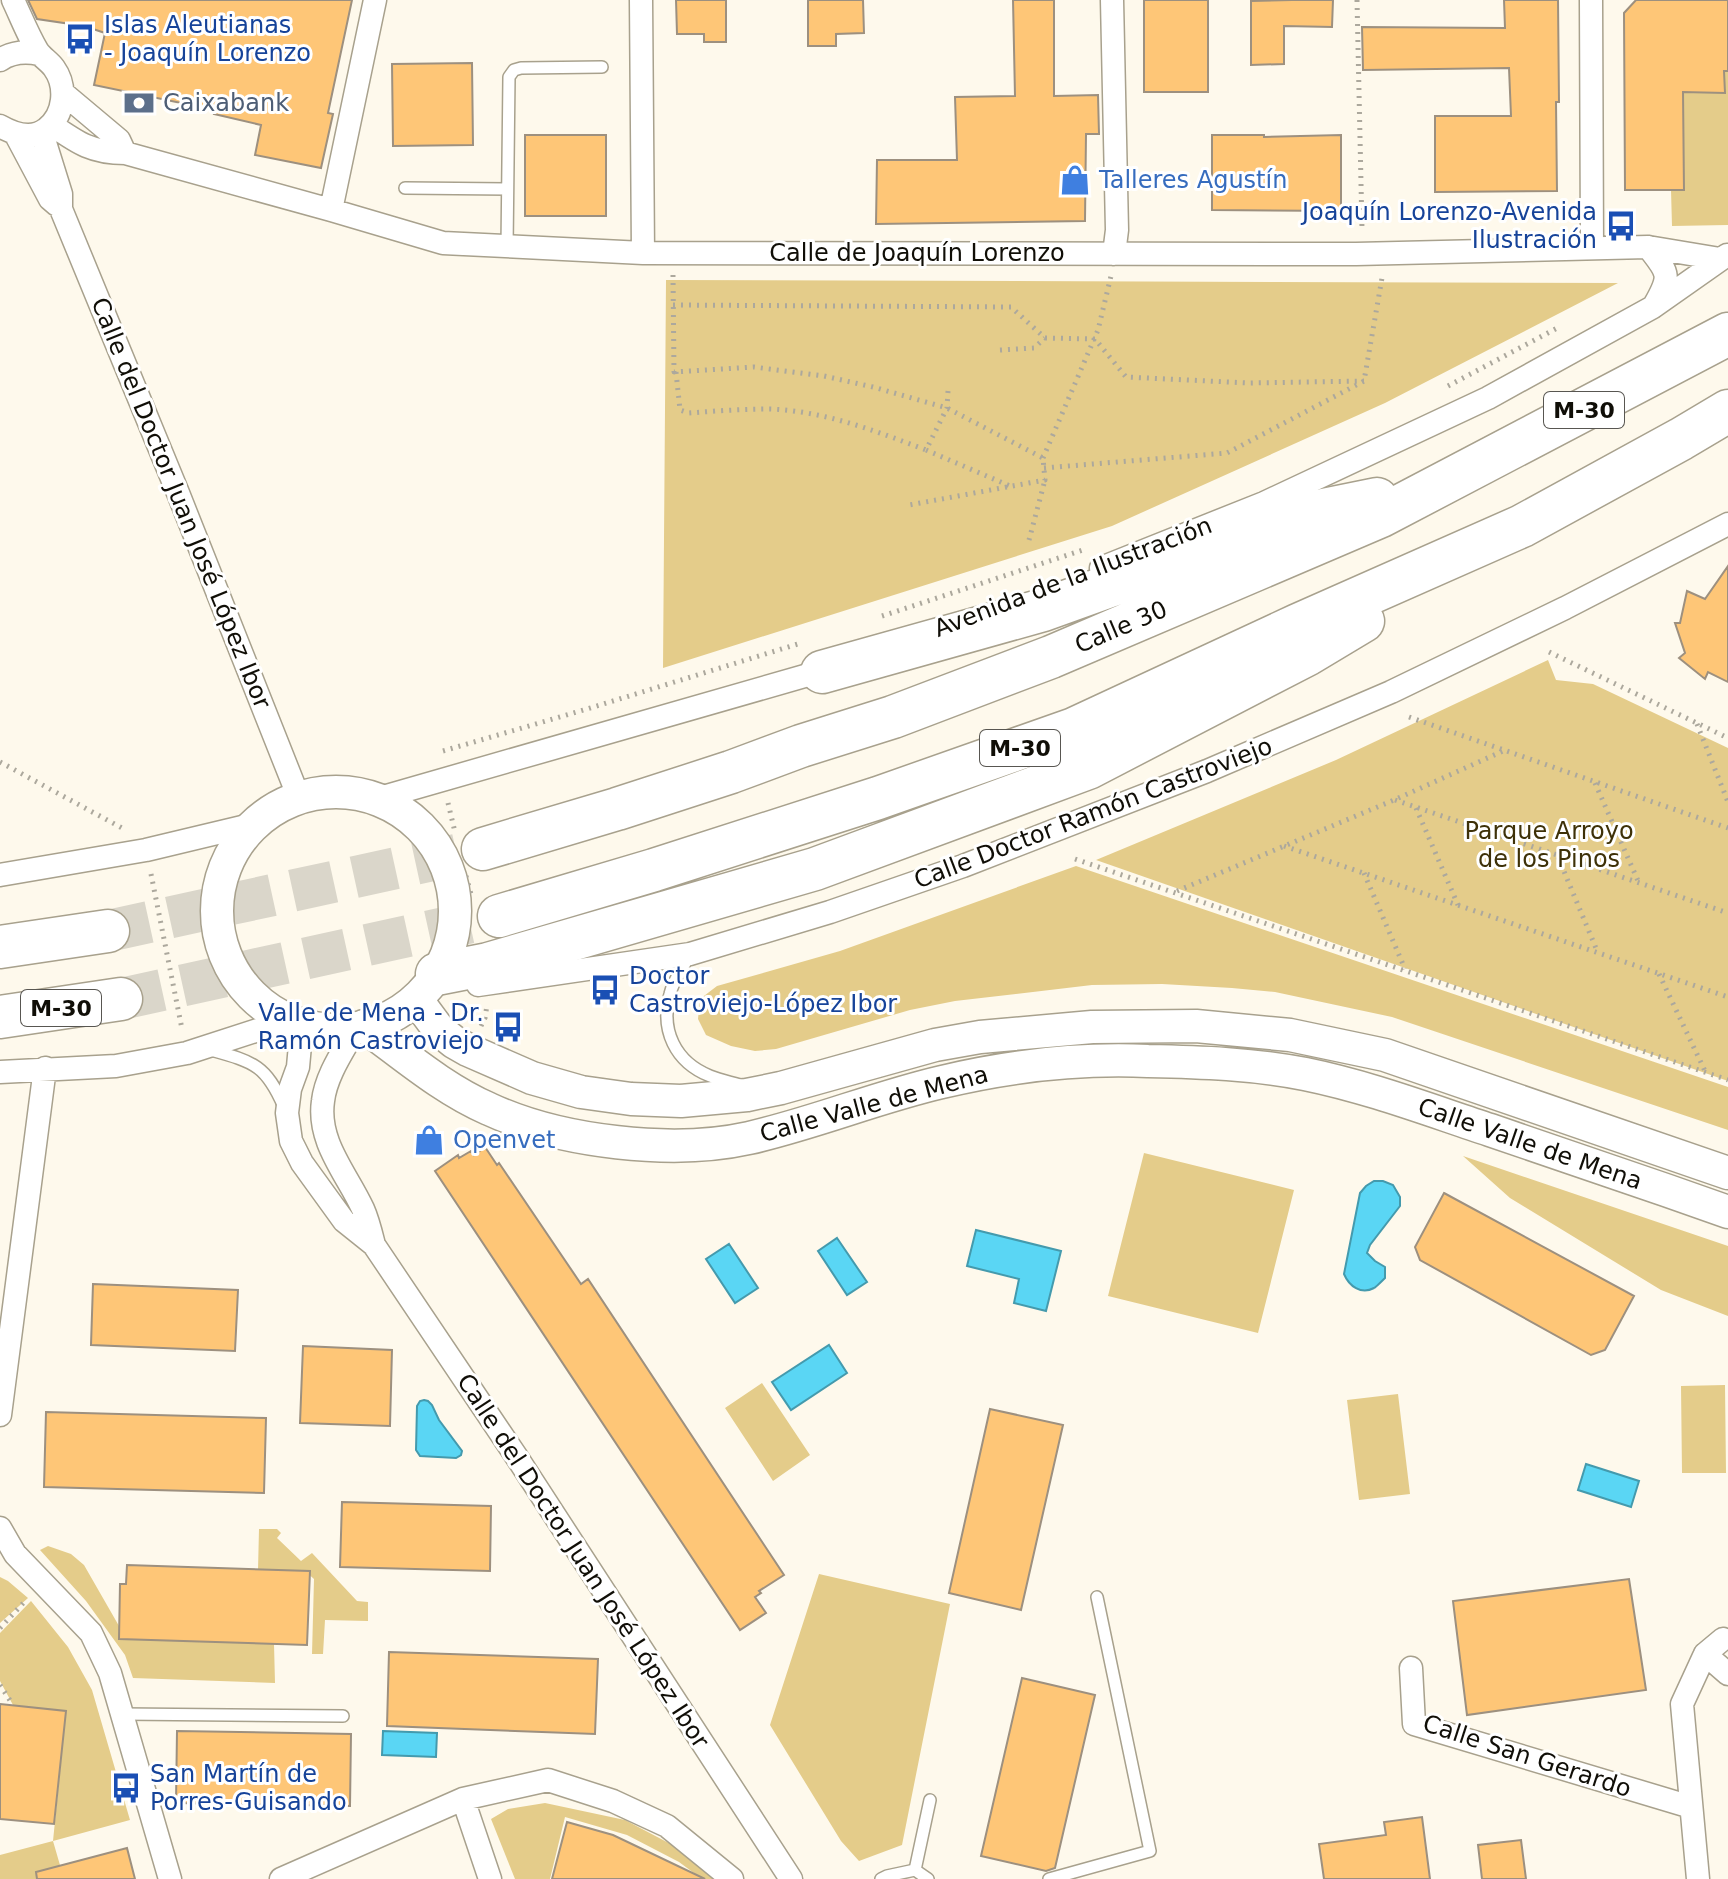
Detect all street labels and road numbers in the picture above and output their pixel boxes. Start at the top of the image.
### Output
street label: Calle de Joaquín Lorenzo [769,239,1065,267]
street label: Calle del Doctor Juan José López Ibor [85,293,277,713]
road number: M-30 [1544,392,1624,428]
street label: Avenida de la Ilustración [930,511,1216,643]
street label: Calle 30 [1071,595,1171,659]
road number: M-30 [980,730,1060,766]
street label: Calle Doctor Ramón Castroviejo [910,732,1276,894]
road number: M-30 [21,990,101,1026]
street label: Calle Valle de Mena [757,1060,991,1148]
street label: Calle Valle de Mena [1414,1092,1646,1196]
street label: Calle del Doctor Juan José López Ibor [451,1369,715,1754]
street label: Calle San Gerardo [1419,1709,1635,1803]

